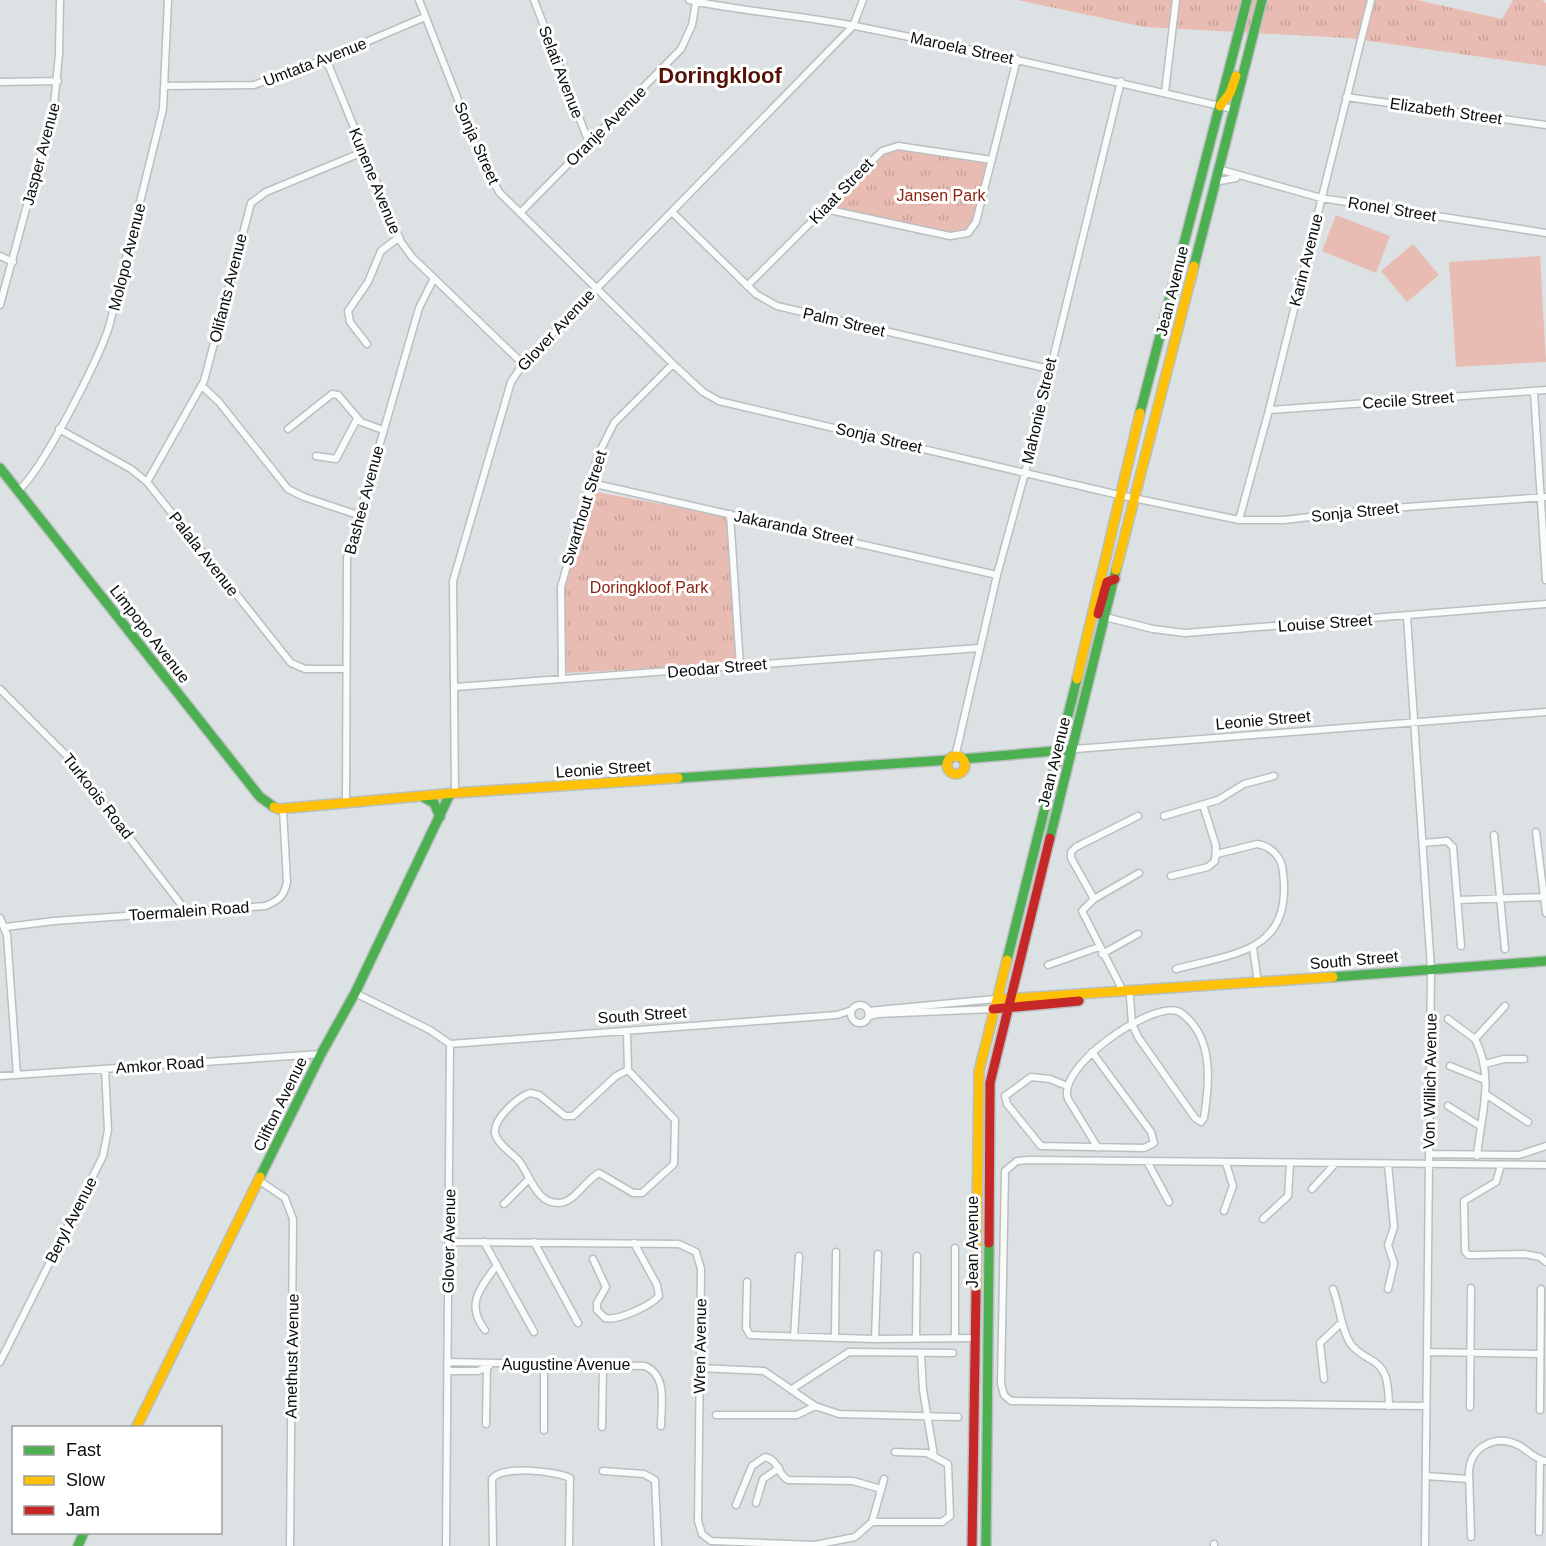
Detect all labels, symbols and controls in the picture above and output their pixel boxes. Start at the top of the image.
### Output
street label: Selati Avenue [536,23,586,121]
street label: Maroela Street [909,29,1016,67]
street label: Umtata Avenue [261,34,369,89]
district label: Doringkloof [658,63,782,88]
street label: Oranje Avenue [563,83,649,169]
street label: Elizabeth Street [1389,95,1504,127]
street label: Sonja Street [451,99,503,187]
street label: Jasper Avenue [19,101,63,207]
street label: Kunene Avenue [346,126,404,237]
street label: Kiaat Street [806,155,877,227]
park label: Jansen Park [897,187,986,204]
street label: Ronel Street [1347,194,1438,224]
street label: Molopo Avenue [105,201,149,312]
street label: Karin Avenue [1286,212,1326,308]
street label: Olifants Avenue [206,232,250,344]
street label: Jean Avenue [1153,244,1191,338]
street label: Glover Avenue [514,286,598,374]
street label: Palm Street [801,304,887,340]
street label: Mahonie Street [1019,356,1060,466]
street label: Cecile Street [1362,388,1455,412]
street label: Sonja Street [834,420,924,456]
street label: Bashee Avenue [341,444,387,556]
street label: Swarthout Street [558,448,610,567]
street label: Sonja Street [1310,499,1400,525]
street label: Jakaranda Street [733,507,856,549]
street label: Palala Avenue [166,509,242,600]
park label: Doringkloof Park [590,579,709,596]
street label: Limpopo Avenue [107,582,193,686]
street label: Louise Street [1277,611,1373,635]
street label: Deodar Street [667,655,768,681]
street label: Leonie Street [1215,707,1312,733]
street label: Jean Avenue [1035,715,1073,809]
street label: Turkoois Road [59,750,137,842]
street label: Leonie Street [555,757,652,781]
street label: Toermalein Road [128,898,250,924]
street label: South Street [1309,948,1400,972]
street label: South Street [597,1003,688,1027]
street label: Von Willich Avenue [1420,1013,1440,1149]
street label: Amkor Road [115,1053,205,1077]
street label: Clifton Avenue [250,1054,310,1154]
street label: Beryl Avenue [42,1174,100,1266]
street label: Glover Avenue [440,1188,458,1293]
street label: Jean Avenue [964,1196,981,1288]
street label: Amethust Avenue [282,1293,302,1419]
street label: Wren Avenue [691,1298,709,1394]
street label: Augustine Avenue [502,1356,630,1373]
legend [12,1426,222,1534]
text: Fast [66,1440,101,1460]
text: Slow [66,1470,106,1490]
text: Jam [66,1500,100,1520]

